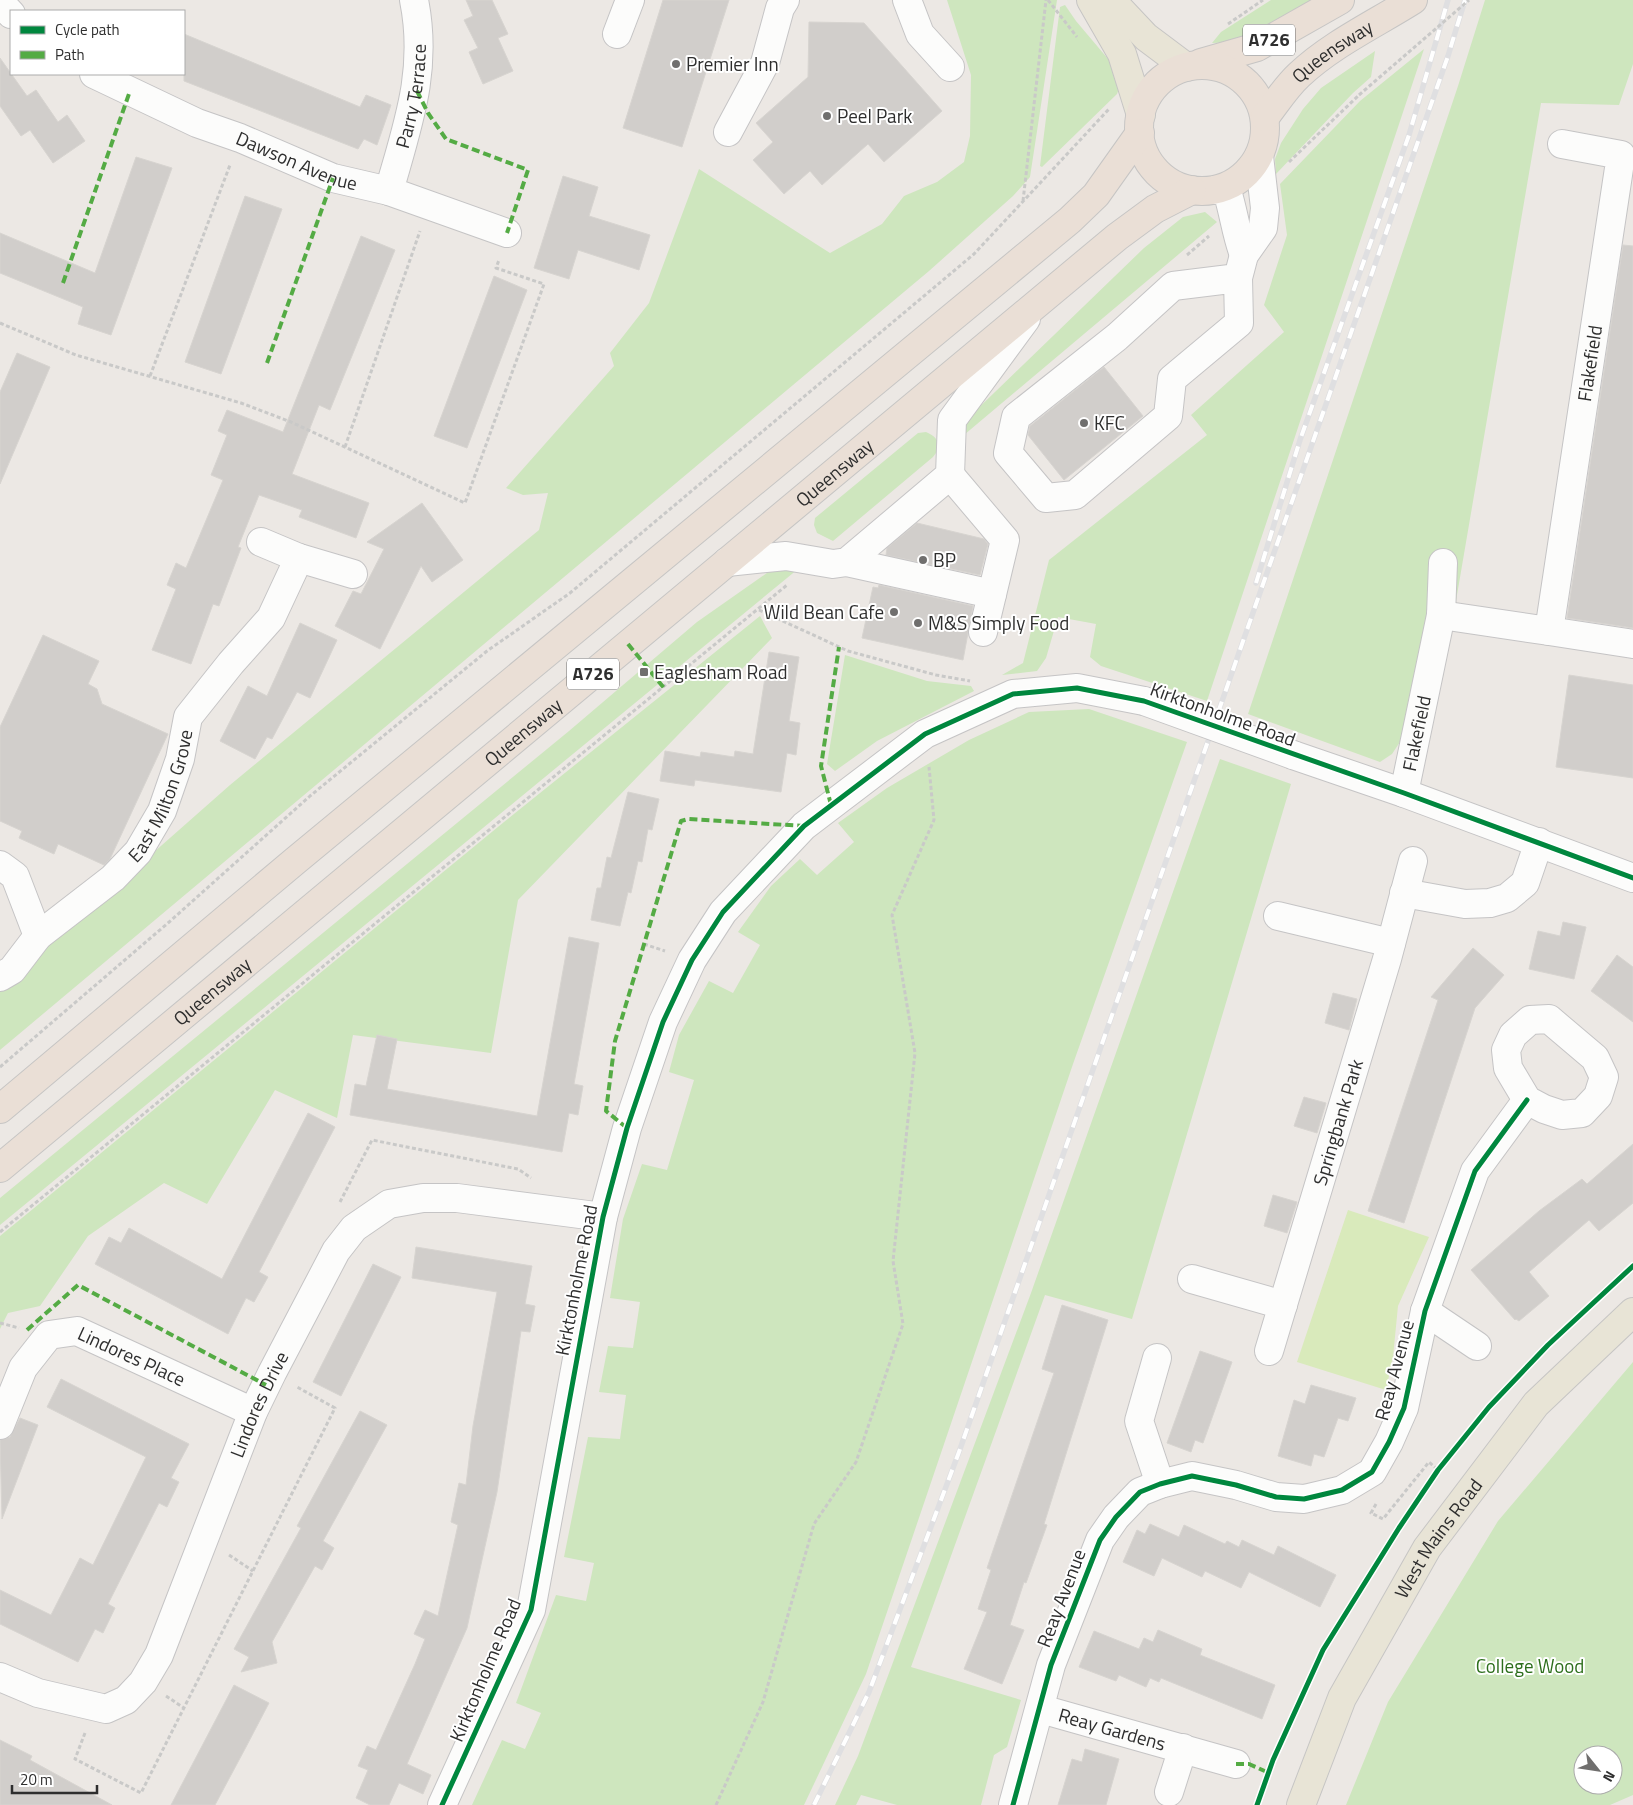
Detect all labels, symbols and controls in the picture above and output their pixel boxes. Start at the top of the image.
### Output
legend [10,10,185,75]
street label: Queensway [1284,12,1378,89]
text: Cycle path [55,18,120,41]
road number: A726 [1243,24,1295,56]
text: Path [55,43,85,66]
street label: Parry Terrace [387,44,433,151]
place label: Premier Inn [686,49,779,78]
marker: Premier Inn [670,58,682,70]
place label: Peel Park [837,101,912,130]
marker: Peel Park [821,110,833,122]
street label: Dawson Avenue [232,123,360,197]
street label: Flakefield [1569,323,1609,403]
place label: KFC [1094,408,1125,437]
marker: KFC [1078,417,1090,429]
street label: Queensway [789,431,879,513]
place label: BP [933,545,956,574]
marker: BP [917,554,929,566]
place label: Wild Bean Cafe [764,597,884,626]
marker: Wild Bean Cafe [888,606,900,618]
place label: M&S Simply Food [928,608,1069,637]
marker: M&S Simply Food [912,617,924,629]
place label: Eaglesham Road [654,657,788,686]
road number: A726 [567,659,619,690]
marker: Eaglesham Road [638,666,650,678]
street label: Kirktonholme Road [1146,674,1300,753]
street label: Queensway [477,690,568,773]
street label: Flakefield [1394,693,1438,774]
street label: East Milton Grove [121,727,199,869]
street label: Queensway [166,950,257,1032]
street label: Springbank Park [1305,1055,1370,1189]
street label: Kirktonholme Road [547,1202,604,1358]
street label: Reay Avenue [1366,1316,1421,1424]
street label: Lindores Place [73,1318,191,1393]
street label: Lindores Drive [222,1346,295,1462]
street label: West Mains Road [1386,1472,1489,1604]
street label: Reay Avenue [1028,1544,1093,1651]
street label: Kirktonholme Road [441,1594,528,1746]
park label: College Wood [1476,1651,1584,1680]
street label: Reay Gardens [1055,1700,1170,1758]
north arrow [1573,1745,1623,1795]
scale bar [12,1762,98,1794]
text: N [1598,1767,1621,1786]
text: 20 m [20,1768,53,1791]

